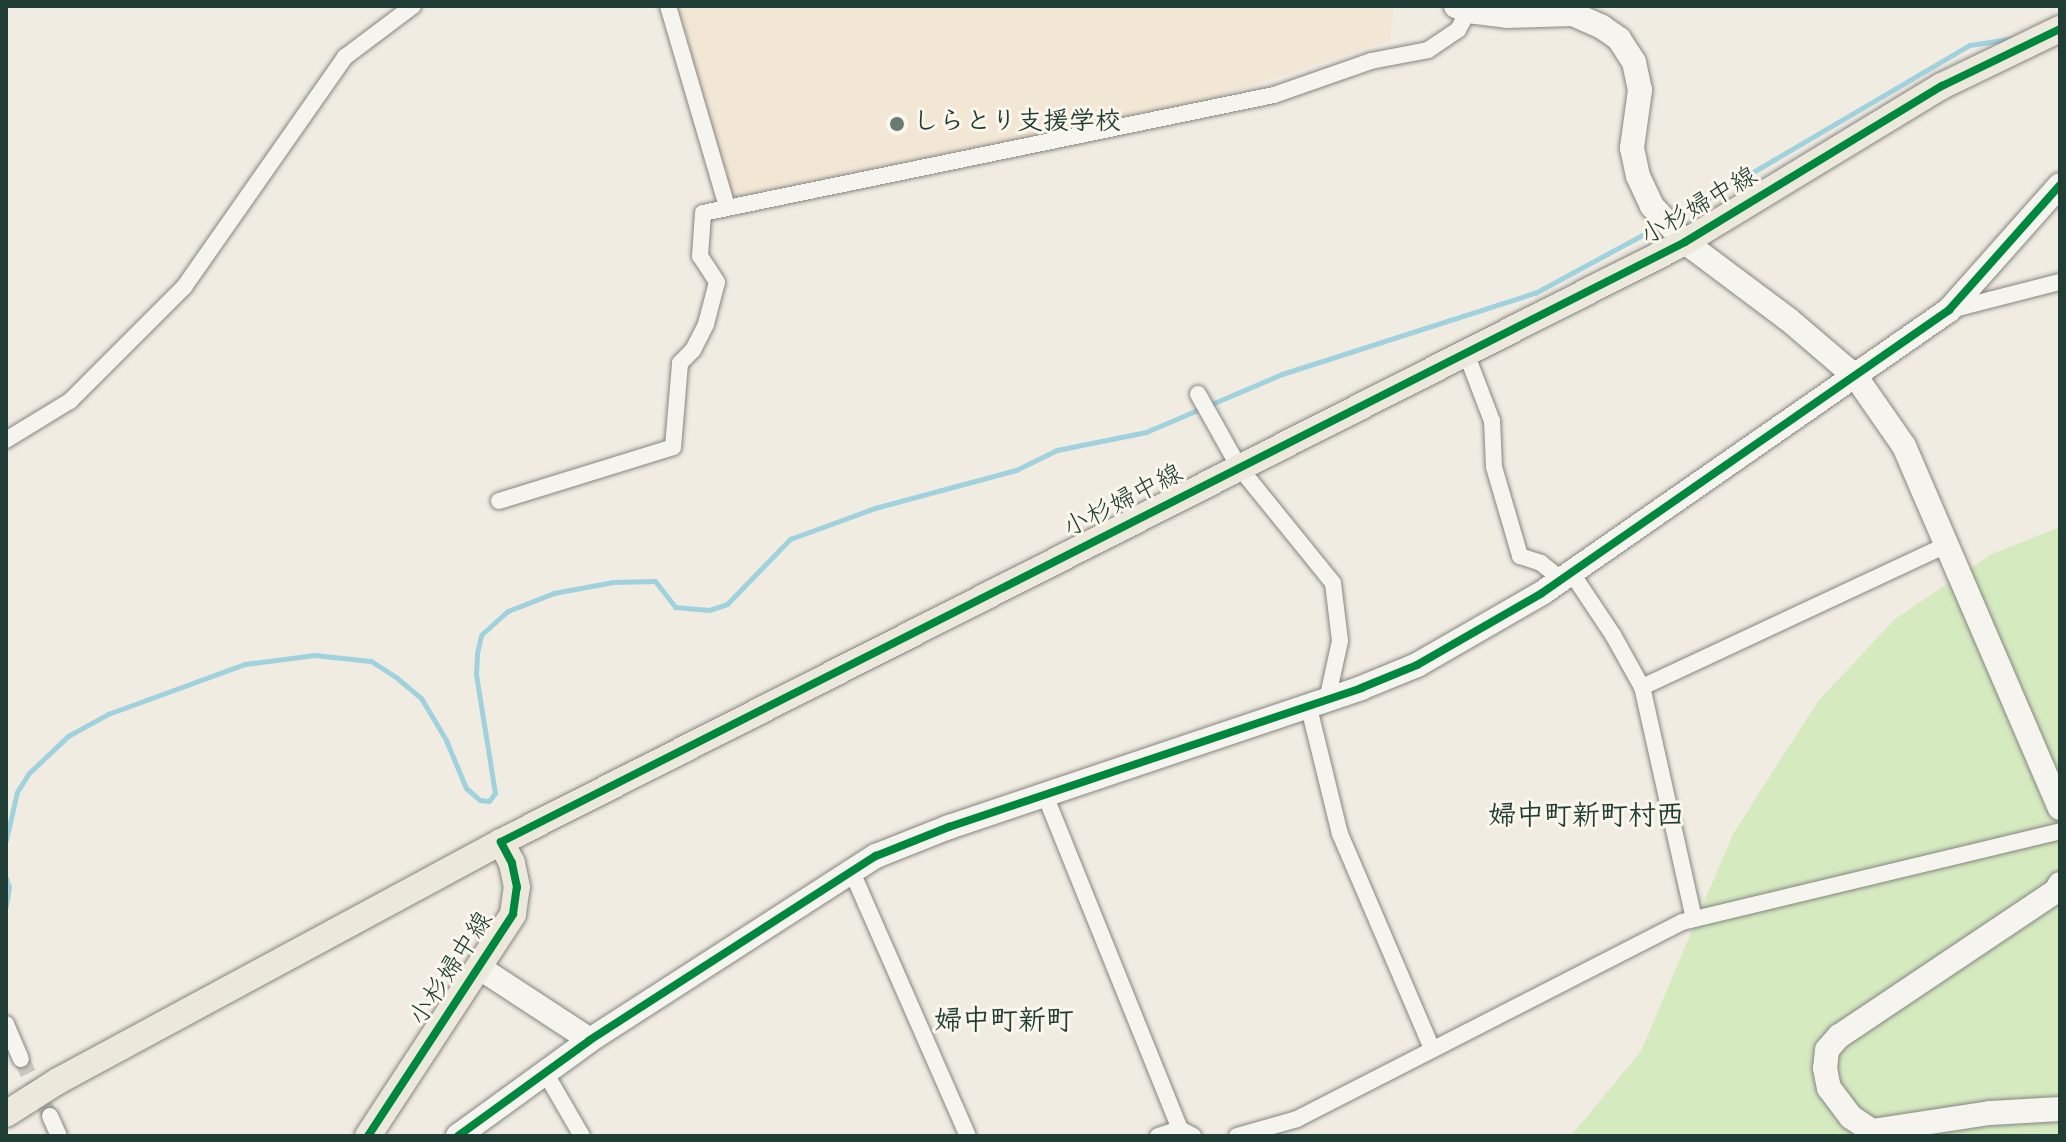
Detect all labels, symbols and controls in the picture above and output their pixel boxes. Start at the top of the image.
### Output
place label: しらとり支援学校 [913,108,1121,140]
marker: しらとり支援学校 [888,115,906,133]
street label: 小杉婦中線 [1636,162,1764,254]
street label: 小杉婦中線 [1059,460,1189,546]
district label: 婦中町新町村西 [1488,802,1684,836]
street label: 小杉婦中線 [405,907,501,1033]
district label: 婦中町新町 [934,1007,1074,1041]

